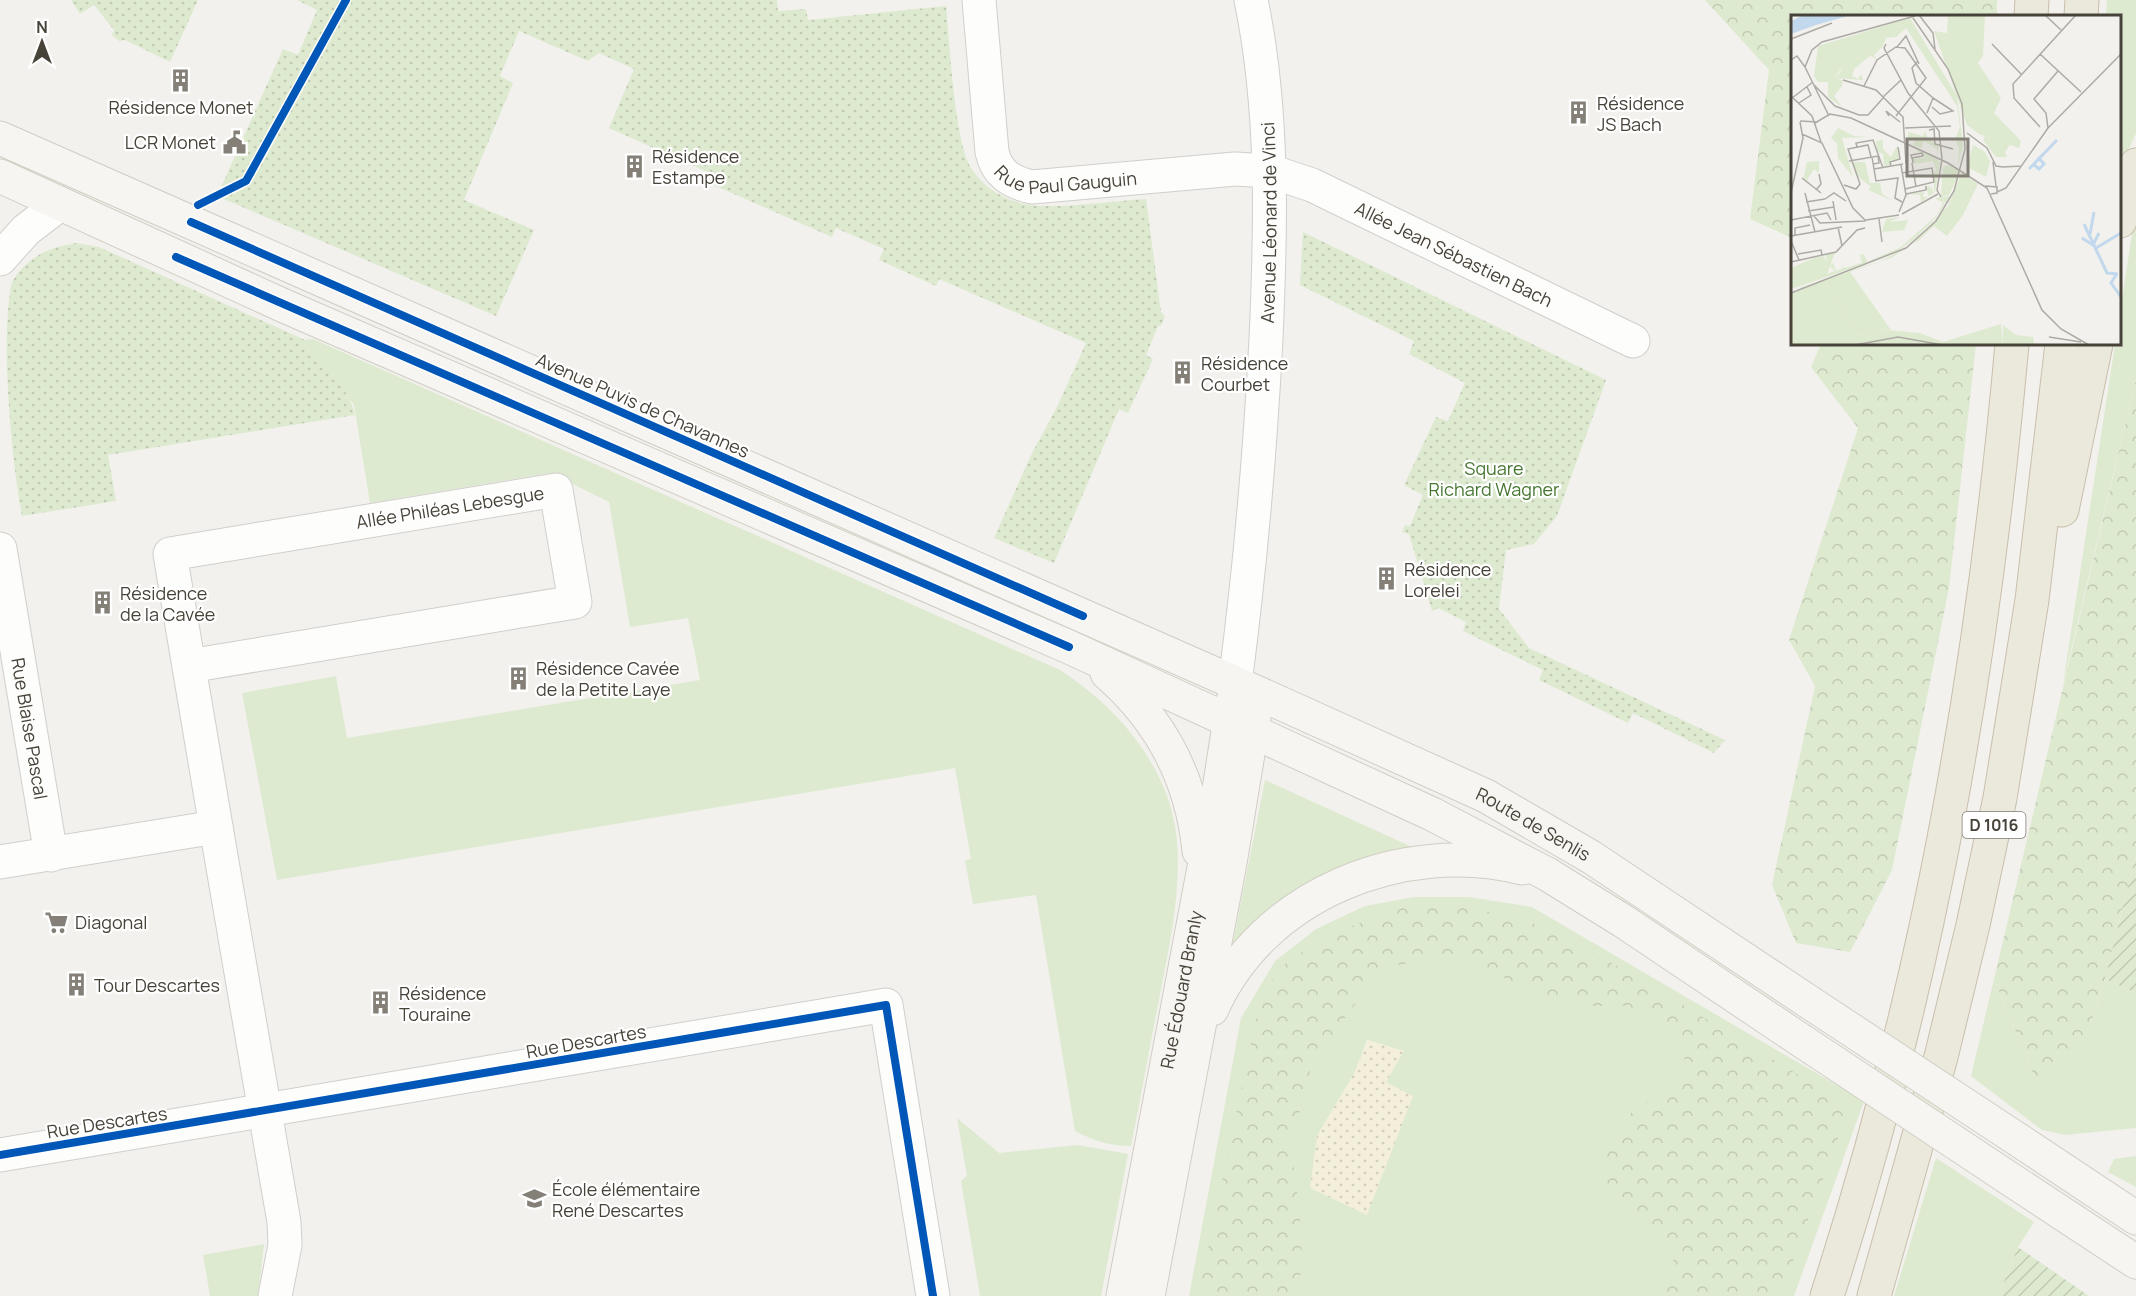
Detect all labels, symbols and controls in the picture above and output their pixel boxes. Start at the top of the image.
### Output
north arrow [12,12,72,72]
inset map [1791,15,2121,345]
text: N [36,16,48,38]
building icon: Résidence Monet [168,68,194,94]
place label: Résidence JS Bach [1597,91,1684,136]
place label: Résidence Monet [108,95,254,119]
building icon: Résidence JS Bach [1566,100,1592,126]
street label: Avenue Léonard de Vinci [1255,121,1282,324]
public building icon: LCR Monet [221,129,247,155]
place label: LCR Monet [125,130,216,154]
place label: Résidence Estampe [652,144,739,189]
building icon: Résidence Estampe [621,153,647,179]
street label: Rue Paul Gauguin [989,160,1138,199]
street label: Allée Jean Sébastien Bach [1351,196,1557,312]
street label: Avenue Puvis de Chavannes [533,347,753,463]
place label: Résidence Courbet [1201,351,1288,396]
building icon: Résidence Courbet [1170,360,1196,386]
park label: Square Richard Wagner [1428,456,1560,501]
street label: Allée Philéas Lebesgue [354,480,546,534]
place label: Résidence Lorelei [1404,557,1491,602]
building icon: Résidence Lorelei [1373,566,1399,592]
place label: Résidence de la Cavée [120,581,215,626]
building icon: Résidence de la Cavée [89,590,115,616]
street label: Rue Blaise Pascal [6,656,54,801]
place label: Résidence Cavée de la Petite Laye [536,656,680,701]
building icon: Résidence Cavée de la Petite Laye [505,665,531,691]
street label: Route de Senlis [1472,781,1595,866]
road number: D 1016 [1962,812,2026,838]
street label: Rue Édouard Branly [1154,908,1208,1071]
supermarket icon: Diagonal [44,909,70,935]
place label: Diagonal [75,910,148,934]
building icon: Tour Descartes [63,972,89,998]
place label: Tour Descartes [94,973,220,997]
place label: Résidence Touraine [399,981,486,1026]
building icon: Résidence Touraine [368,990,394,1016]
street label: Rue Descartes [524,1019,648,1063]
street label: Rue Descartes [45,1101,169,1143]
place label: École élémentaire René Descartes [552,1177,700,1222]
school or university icon: École élémentaire René Descartes [521,1186,547,1212]

